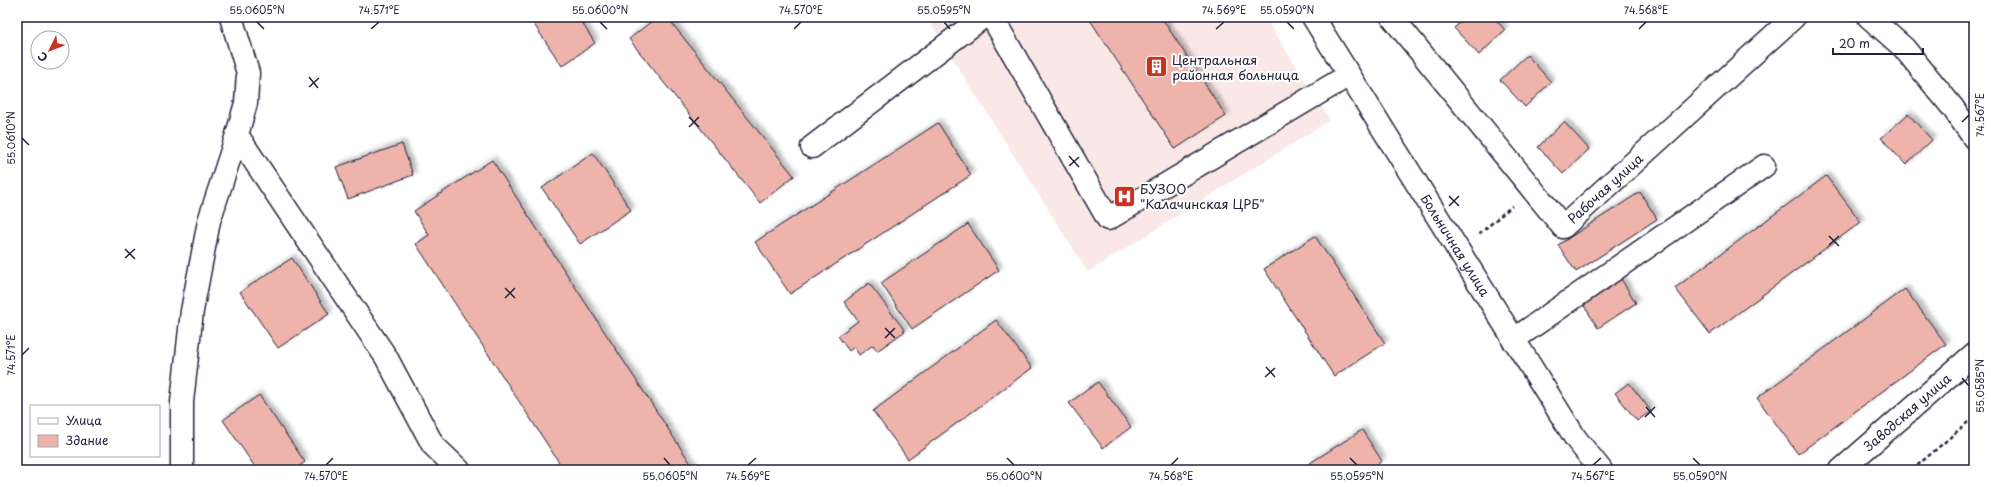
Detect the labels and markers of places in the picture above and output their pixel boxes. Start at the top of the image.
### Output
place label: Центральная районная больница [1172,50,1300,84]
building icon: Центральная районная больница [1144,54,1170,80]
place label: БУЗОО "Калачинская ЦРБ" [1140,179,1265,213]
hospital icon: БУЗОО "Калачинская ЦРБ" [1111,183,1137,209]

